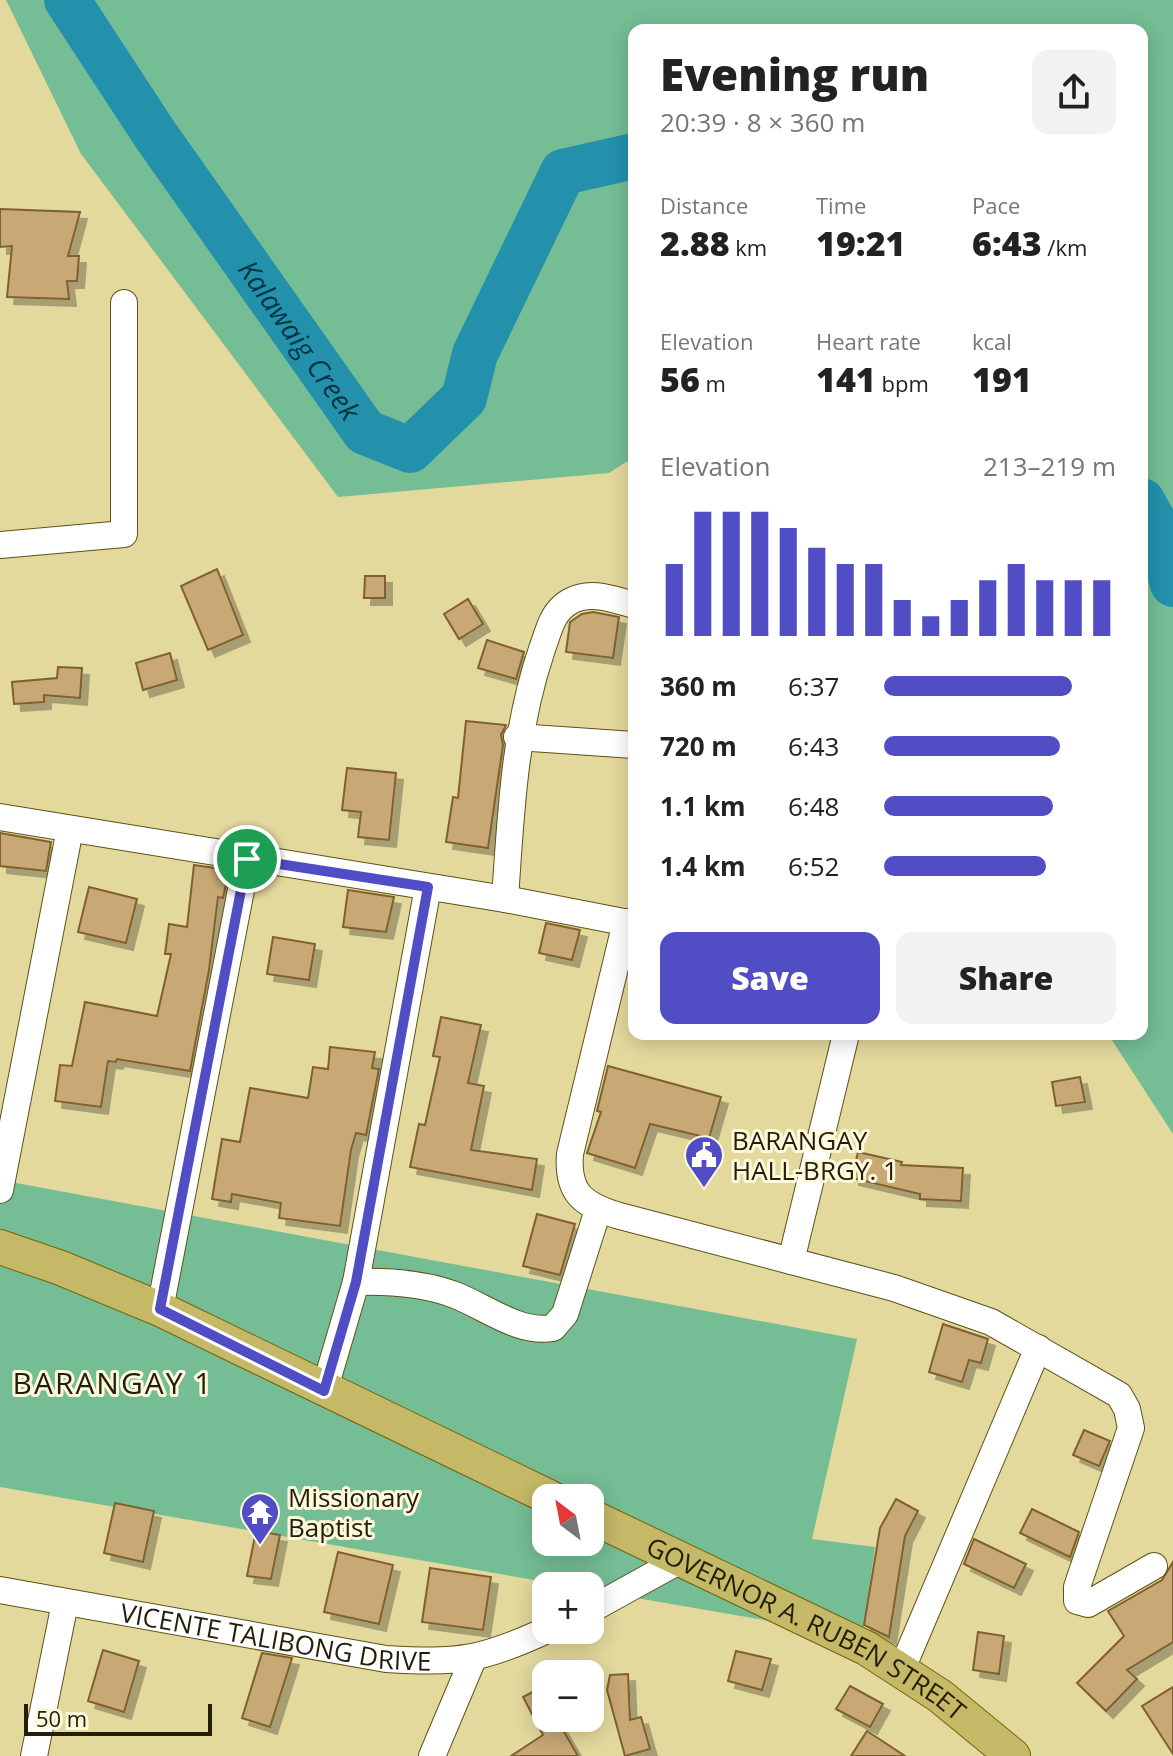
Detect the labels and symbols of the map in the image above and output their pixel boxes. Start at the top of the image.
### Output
water label: Kalawaig Creek [230,252,370,429]
pin [213,825,281,893]
place label: BARANGAY HALL-BRGY. 1 [732,1122,898,1188]
public building icon: BARANGAY HALL-BRGY. 1 [683,1134,725,1189]
district label: BARANGAY 1 [13,1362,213,1403]
place label: Missionary Baptist [288,1479,420,1545]
north arrow [532,1484,604,1556]
temple icon: Missionary Baptist [239,1491,281,1546]
street label: GOVERNOR A. RUBEN STREET [641,1528,974,1729]
street label: VICENTE TALIBONG DRIVE [118,1594,432,1679]
scale bar [24,1700,212,1736]

